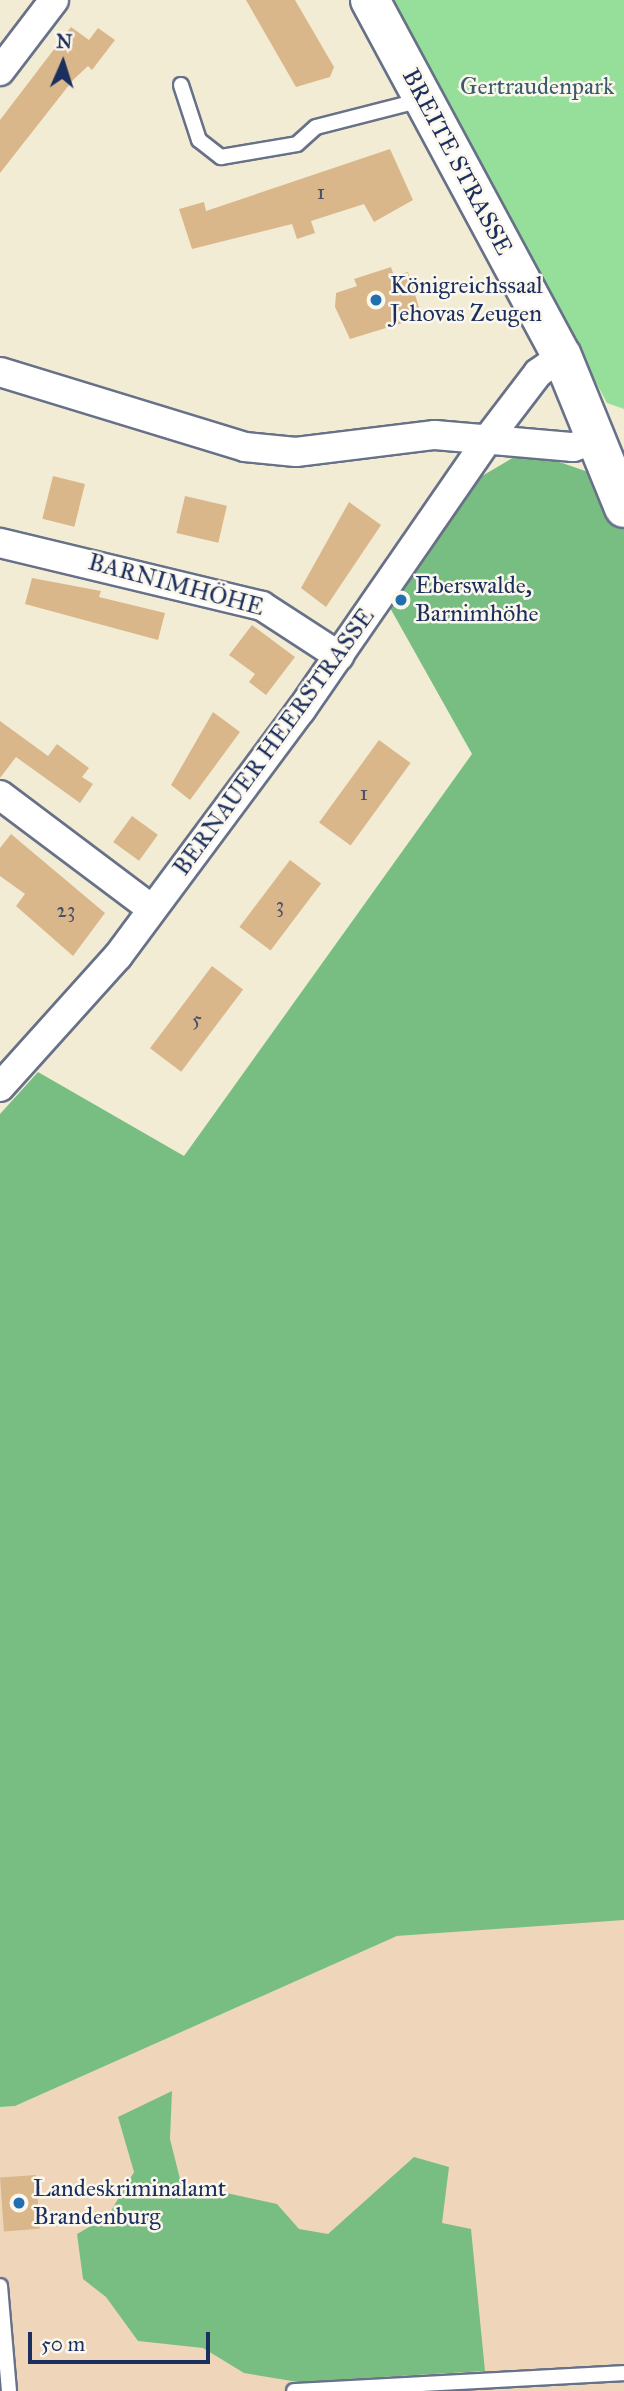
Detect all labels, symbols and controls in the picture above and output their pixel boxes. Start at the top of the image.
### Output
north arrow [28,28,98,98]
text: N [55,30,73,53]
street label: BREITE STRASSE [396,64,518,260]
park label: Gertraudenpark [460,73,614,101]
house number: 1 [317,179,325,205]
place label: Königreichssaal Jehovas Zeugen [390,272,543,328]
marker: Königreichssaal Jehovas Zeugen [368,292,384,308]
street label: BARNIMHÖHE [85,548,267,622]
place label: Eberswalde, Barnimhöhe [415,572,538,628]
marker: Eberswalde, Barnimhöhe [393,592,409,608]
street label: BERNAUER HEERSTRASSE [167,603,381,881]
house number: 1 [360,780,368,806]
house number: 3 [276,892,284,918]
house number: 23 [57,897,75,923]
house number: 5 [192,1006,202,1032]
place label: Landeskriminalamt Brandenburg [33,2175,226,2231]
marker: Landeskriminalamt Brandenburg [11,2195,27,2211]
scale bar [32,2318,214,2362]
text: 50 m [41,2331,85,2357]

